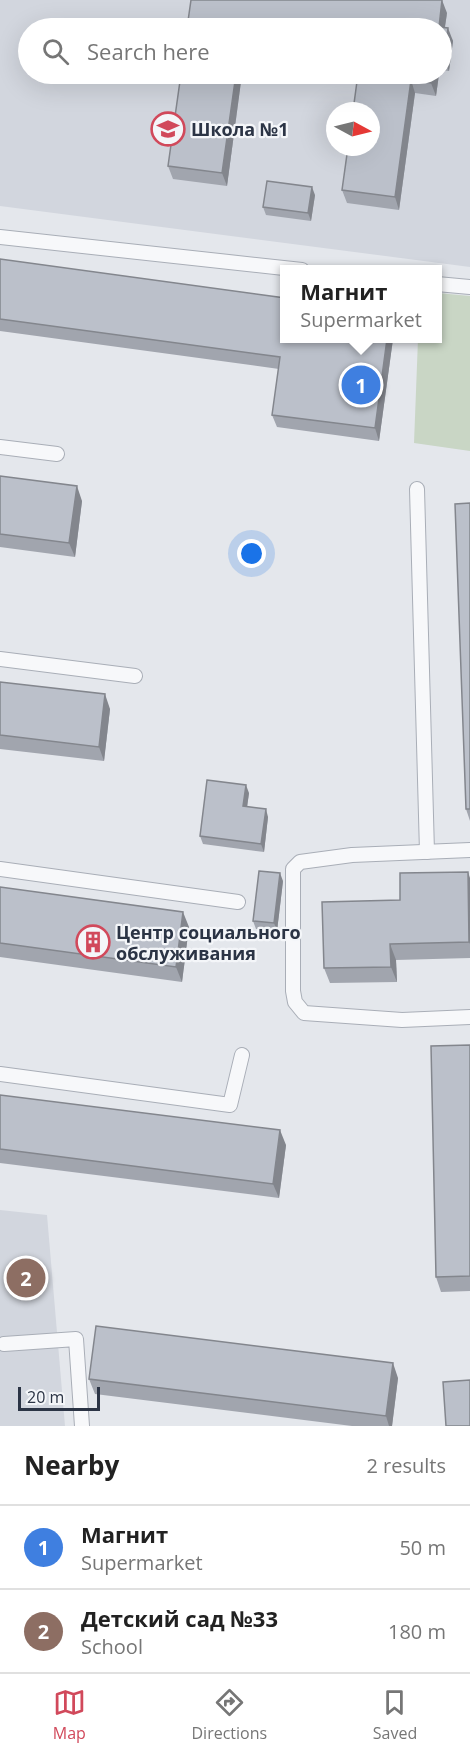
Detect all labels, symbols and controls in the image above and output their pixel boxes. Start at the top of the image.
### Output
search box [18,18,452,84]
icon: search [39,35,72,68]
text: Search here [87,36,210,66]
north arrow [326,102,380,156]
school or university icon: Школа №1 [150,111,186,147]
place label: Школа №1 [191,117,289,141]
popup [280,265,442,343]
text: Магнит [300,276,387,306]
text: Supermarket [300,306,422,333]
pin: 1 [342,362,380,408]
your location [237,539,266,568]
place label: Центр социального обслуживания [116,920,301,965]
building icon: Центр социального обслуживания [75,924,111,960]
pin: 2 [6,1256,46,1300]
scale bar [18,1384,100,1412]
text: 20 m [27,1386,64,1408]
text: Nearby [24,1447,119,1483]
text: 2 results [366,1452,446,1479]
text: Магнит [81,1519,168,1549]
text: 1 [38,1534,49,1561]
text: 50 m [399,1534,446,1561]
text: Supermarket [81,1549,203,1576]
text: Детский сад №33 [81,1603,278,1633]
text: 2 [38,1618,49,1645]
text: 180 m [388,1618,446,1645]
text: School [81,1633,143,1660]
tab: Map [53,1686,86,1744]
tab: Directions [191,1686,267,1744]
tab: Saved [373,1686,417,1744]

